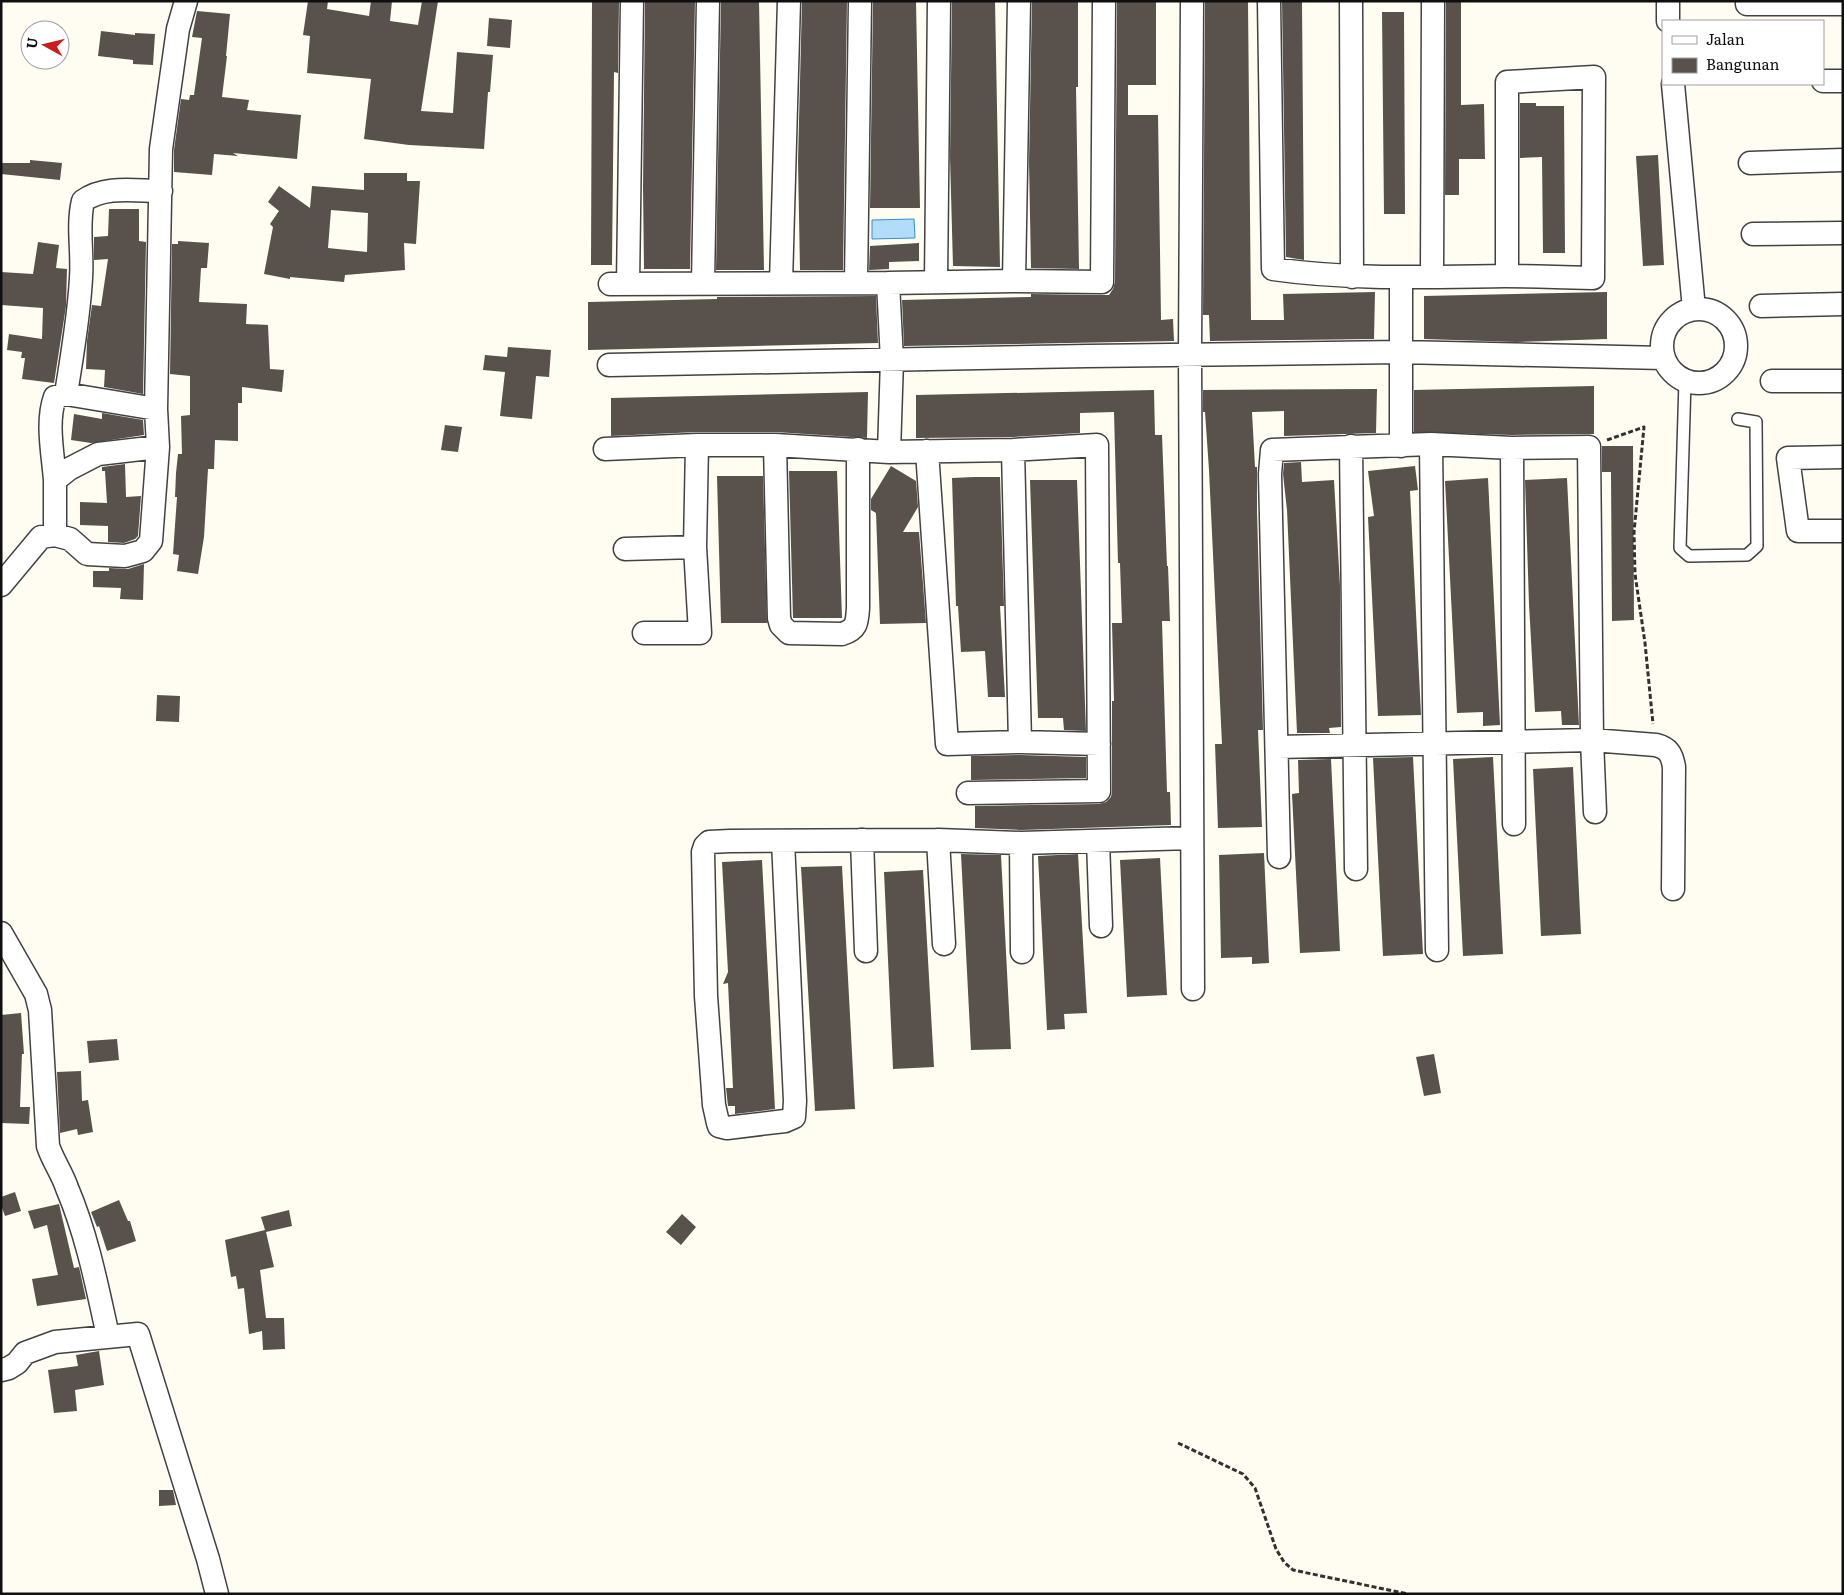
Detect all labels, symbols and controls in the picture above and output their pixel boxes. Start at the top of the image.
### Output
north arrow [20,20,70,70]
legend [1662,20,1824,85]
text: Jalan [1706,27,1745,50]
text: U [20,36,42,50]
text: Bangunan [1706,52,1780,75]

